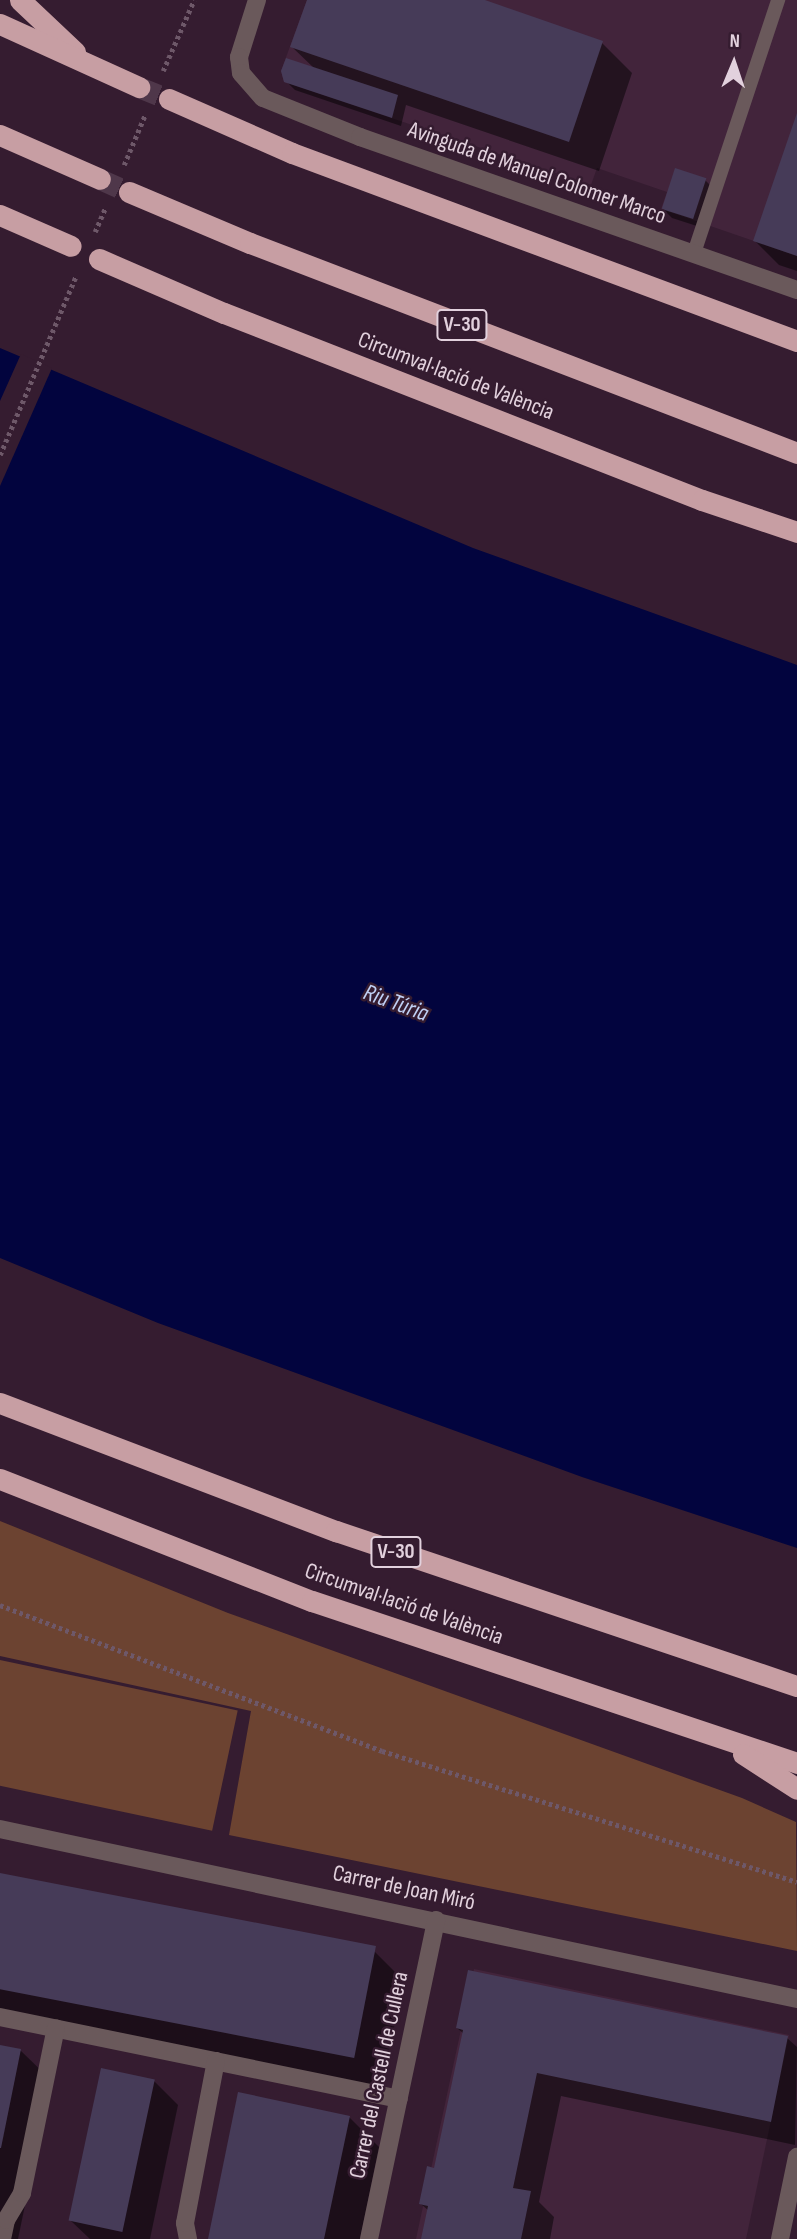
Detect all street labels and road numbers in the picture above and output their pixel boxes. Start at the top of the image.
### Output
street label: Avinguda de Manuel Colomer Marco [404,116,670,230]
road number: V-30 [436,308,488,342]
street label: Circumval·lació de València [354,326,558,426]
road number: V-30 [370,1534,422,1570]
street label: Circumval·lació de València [301,1557,507,1651]
street label: Carrer de Joan Miró [330,1859,478,1917]
street label: Carrer del Castell de Cullera [344,1969,414,2181]

